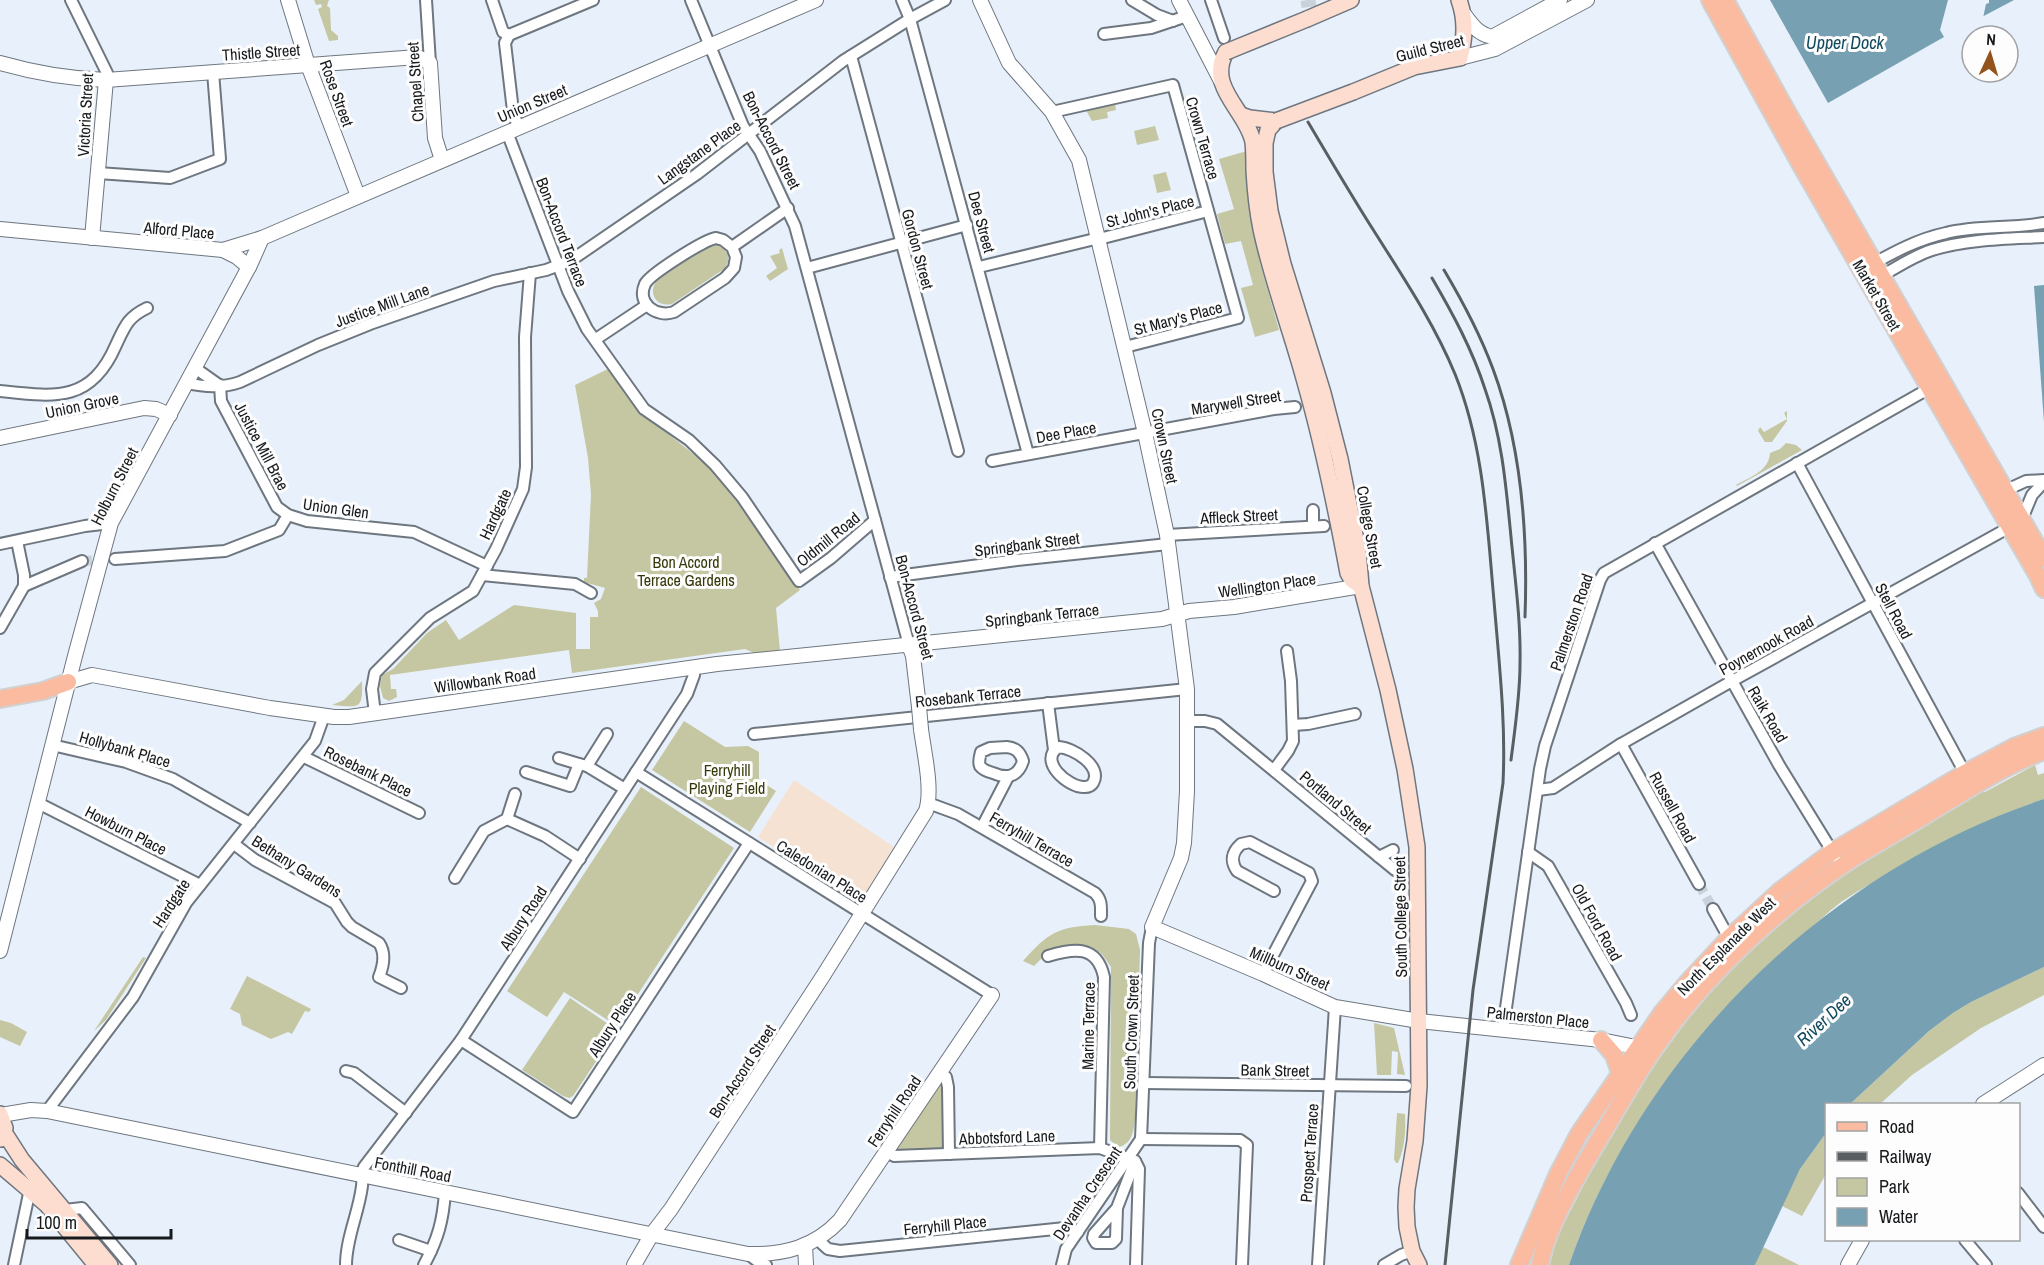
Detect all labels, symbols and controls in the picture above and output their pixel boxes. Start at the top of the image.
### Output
north arrow [1960,24,2020,84]
text: N [1986,28,1997,50]
street label: Guild Street [1393,29,1467,67]
water label: Upper Dock [1806,30,1885,55]
street label: Thistle Street [221,38,301,66]
street label: Chapel Street [401,41,429,123]
street label: Rose Street [315,57,359,130]
street label: Victoria Street [72,72,98,157]
street label: Union Street [494,78,571,128]
street label: Bon-Accord Street [738,87,806,193]
street label: Crown Terrace [1181,94,1225,182]
street label: Langstane Place [653,114,745,190]
street label: Bon-Accord Terrace [531,174,593,290]
street label: Dee Street [963,189,1001,255]
street label: St John's Place [1104,189,1196,233]
street label: Gordon Street [897,206,939,292]
street label: Alford Place [142,216,215,244]
street label: Market Street [1848,255,1906,335]
street label: Justice Mill Lane [332,278,432,332]
street label: St Mary's Place [1131,296,1225,340]
street label: Marywell Street [1190,384,1283,420]
street label: Union Grove [43,387,121,423]
street label: Justice Mill Brae [230,398,294,494]
street label: Crown Street [1146,406,1184,486]
street label: Dee Place [1034,416,1098,448]
street label: Holburn Street [85,443,143,529]
street label: College Street [1352,484,1388,570]
street label: Hardgate [474,485,516,543]
street label: Union Glen [302,492,370,524]
street label: Affleck Street [1199,503,1279,529]
street label: Oldmill Road [792,507,864,571]
street label: Springbank Street [973,527,1081,561]
park label: Bon Accord Terrace Gardens [637,551,735,591]
street label: Bon-Accord Street [891,552,940,662]
street label: Wellington Place [1217,567,1317,603]
street label: Palmerston Road [1544,570,1598,674]
street label: Stell Road [1870,579,1918,643]
street label: Springbank Terrace [984,598,1100,632]
street label: Poynernook Road [1715,610,1817,680]
street label: Willowbank Road [433,662,537,698]
street label: Rosebank Terrace [914,680,1022,712]
street label: Raik Road [1743,682,1793,746]
street label: Hollybank Place [77,725,173,773]
street label: Rosebank Place [320,740,416,802]
park label: Ferryhill Playing Field [689,759,765,799]
street label: Portland Street [1295,765,1377,839]
street label: Russell Road [1644,768,1702,846]
street label: Howburn Place [81,800,171,860]
street label: Ferryhill Terrace [986,806,1078,872]
street label: Bethany Gardens [248,830,346,902]
street label: Caledonian Place [772,834,872,908]
street label: South College Street [1388,856,1412,978]
street label: Hardgate [147,874,195,932]
street label: Old Ford Road [1567,879,1627,965]
street label: Albury Road [494,882,552,955]
street label: North Esplanade West [1672,892,1780,1000]
street label: Millburn Street [1247,941,1334,996]
street label: South Crown Street [1118,974,1144,1090]
street label: Marine Terrace [1076,982,1100,1070]
street label: Albury Place [582,987,641,1062]
water label: River Dee [1791,988,1856,1051]
street label: Palmerston Place [1486,1001,1590,1033]
street label: Bon-Accord Street [704,1020,781,1122]
street label: Bank Street [1241,1058,1310,1082]
street label: Ferryhill Road [862,1071,926,1151]
street label: Prospect Terrace [1295,1103,1323,1203]
legend [1825,1103,2020,1241]
text: Road [1879,1114,1914,1139]
street label: Abbotsford Lane [957,1124,1056,1150]
street label: Devanha Crescent [1047,1142,1127,1244]
text: Railway [1879,1144,1932,1169]
street label: Fonthill Road [373,1151,453,1187]
text: Park [1879,1174,1910,1199]
scale bar [27,1202,171,1240]
text: Water [1879,1204,1918,1229]
text: 100 m [36,1210,77,1235]
street label: Ferryhill Place [902,1210,988,1240]

